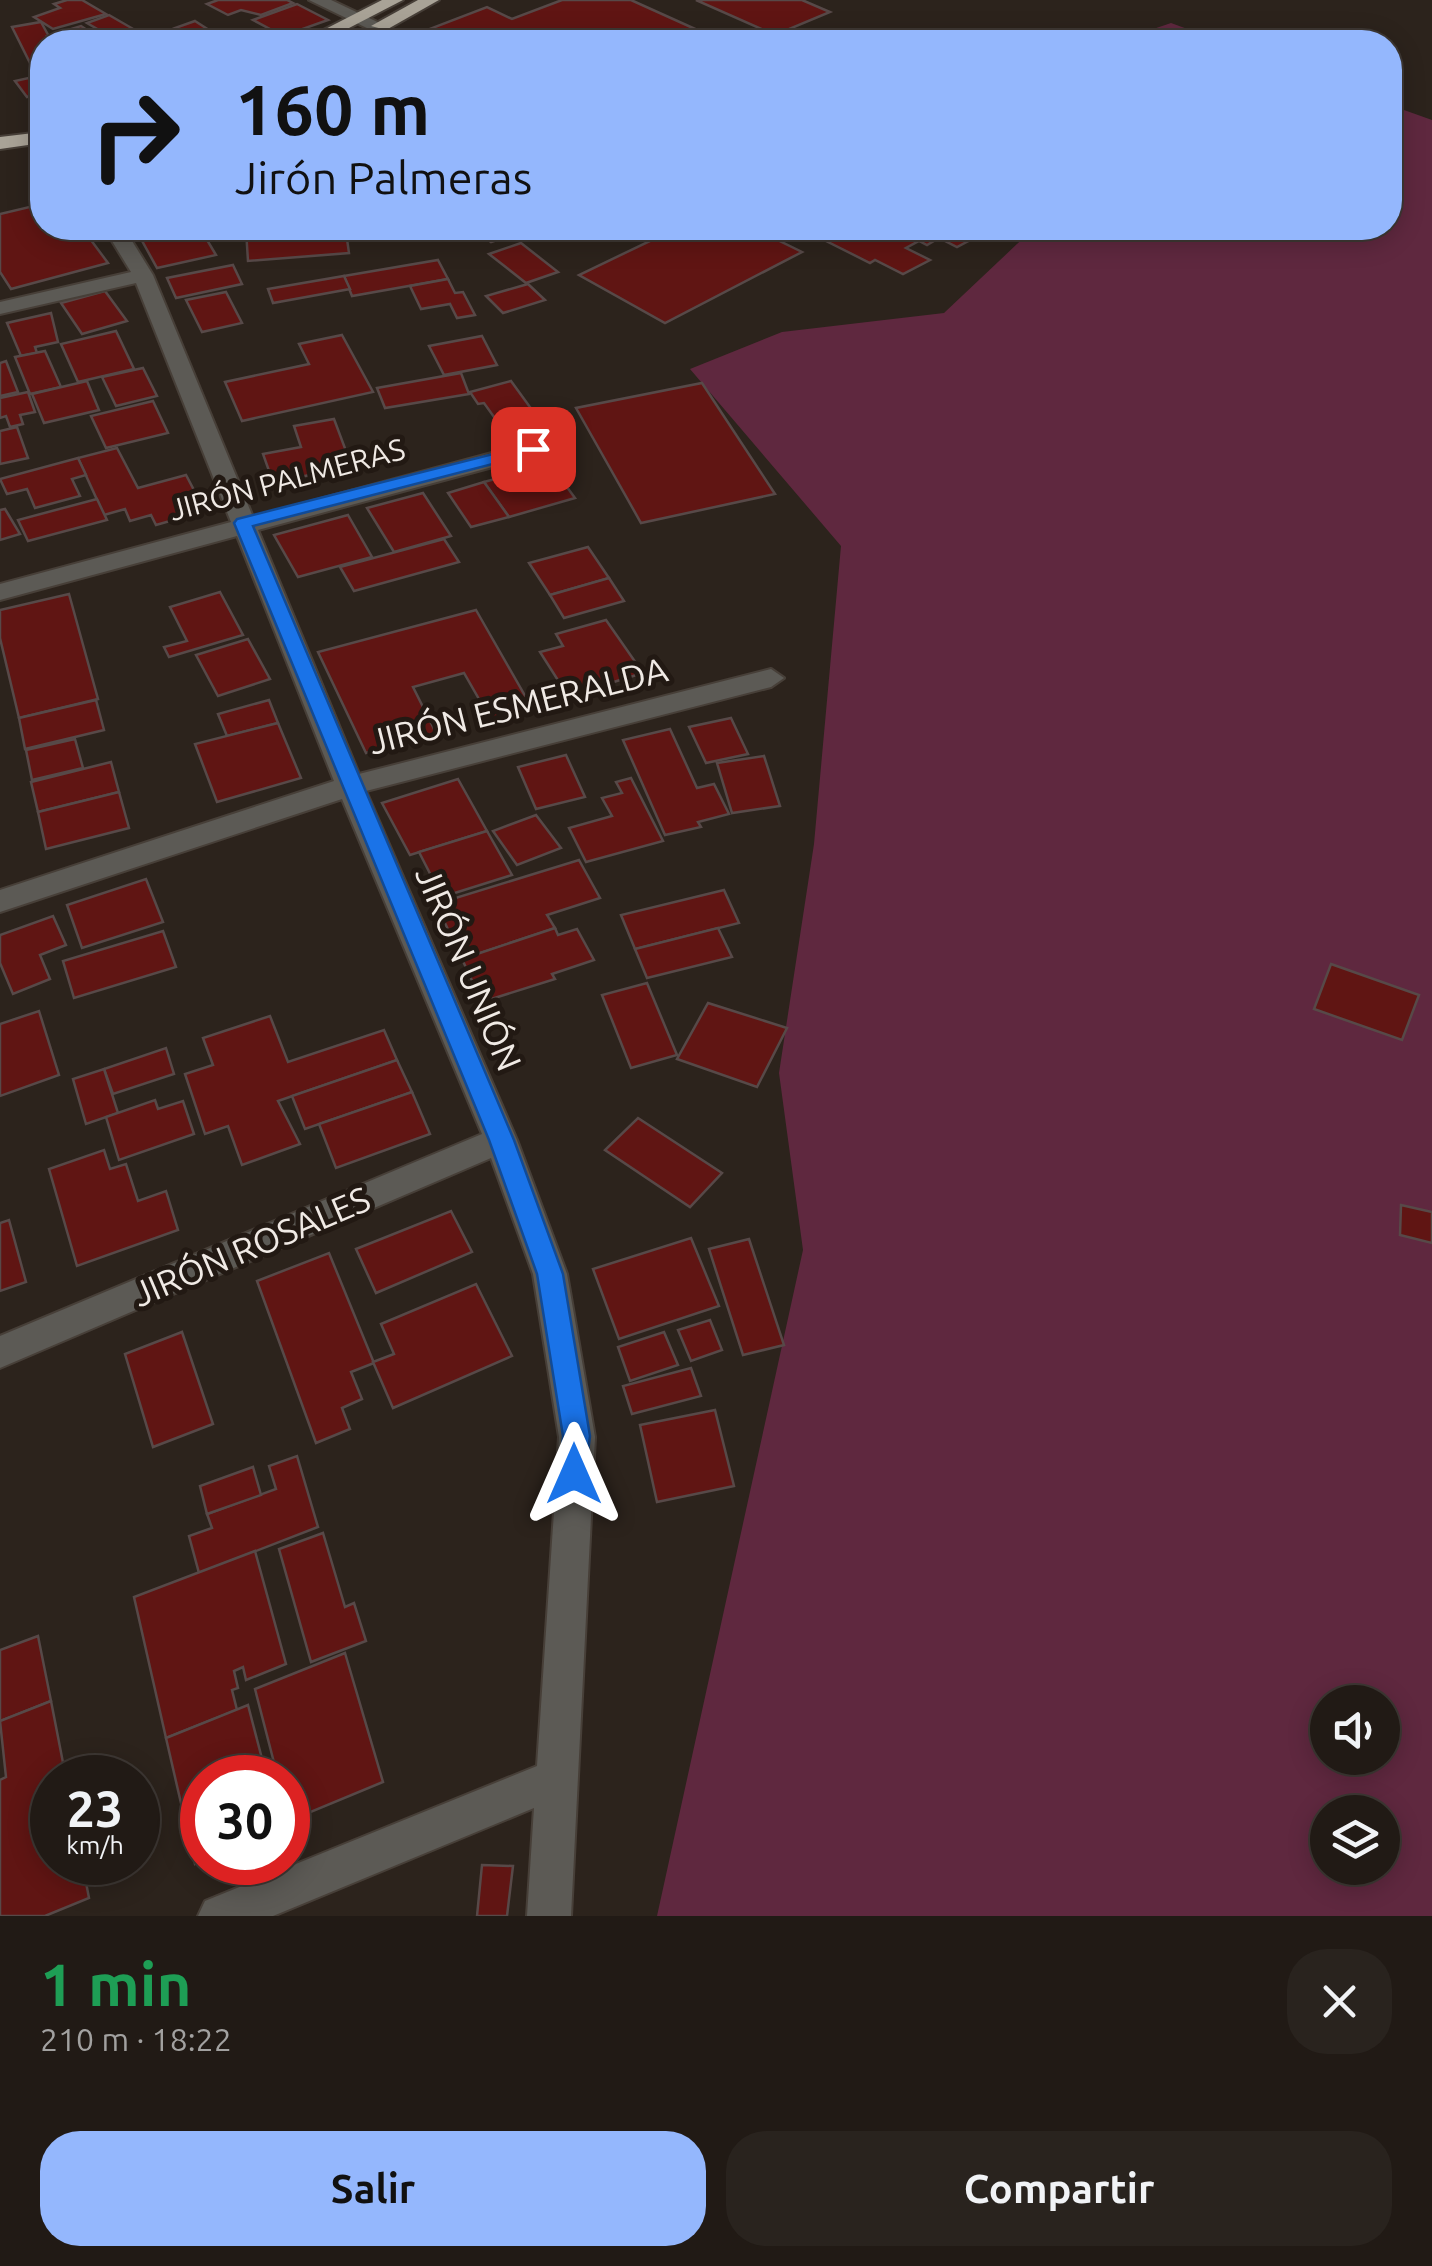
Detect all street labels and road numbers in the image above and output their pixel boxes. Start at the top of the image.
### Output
street label: JIRÓN PALMERAS [166,431,408,527]
street label: JIRÓN ESMERALDA [364,647,672,761]
street label: JIRÓN UNIÓN [408,859,531,1076]
street label: JIRÓN ROSALES [126,1177,376,1314]

